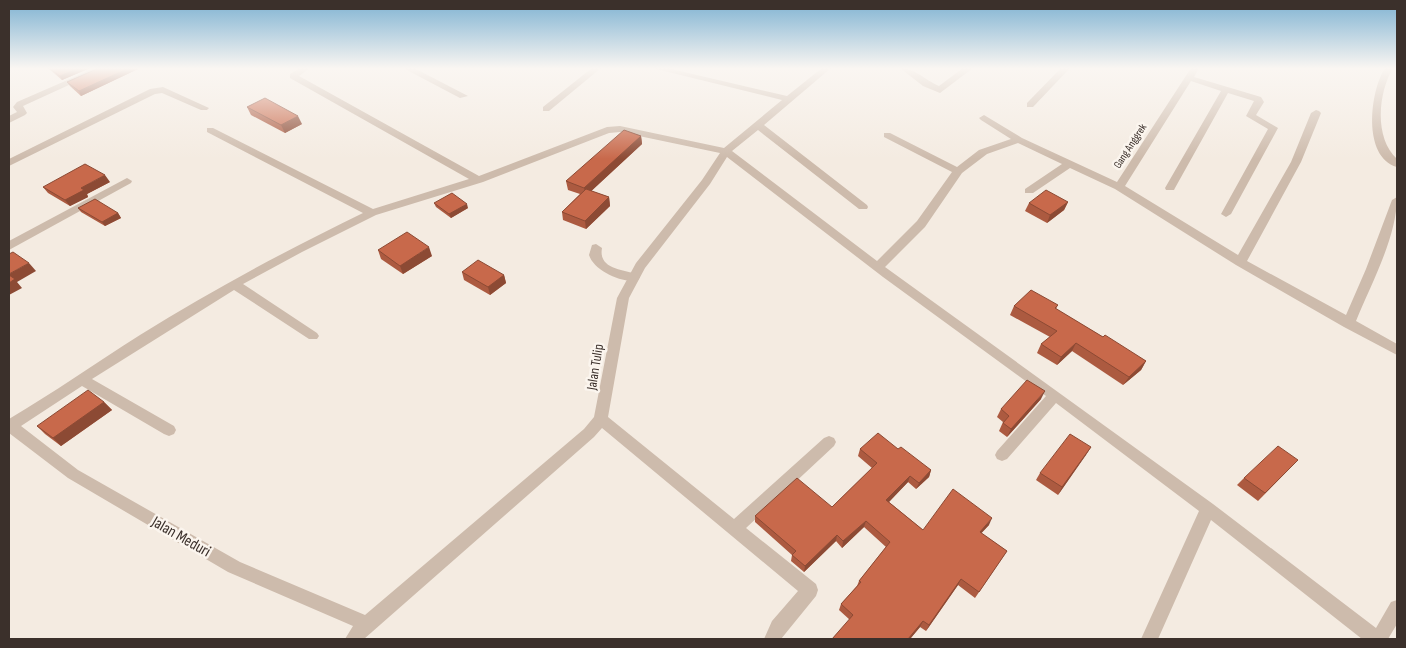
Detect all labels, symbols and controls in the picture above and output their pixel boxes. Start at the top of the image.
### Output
street label: Gang Anggrek [1111,121,1150,171]
street label: Jalan Tulip [583,343,607,392]
street label: Jalan Meduri [147,512,214,561]

